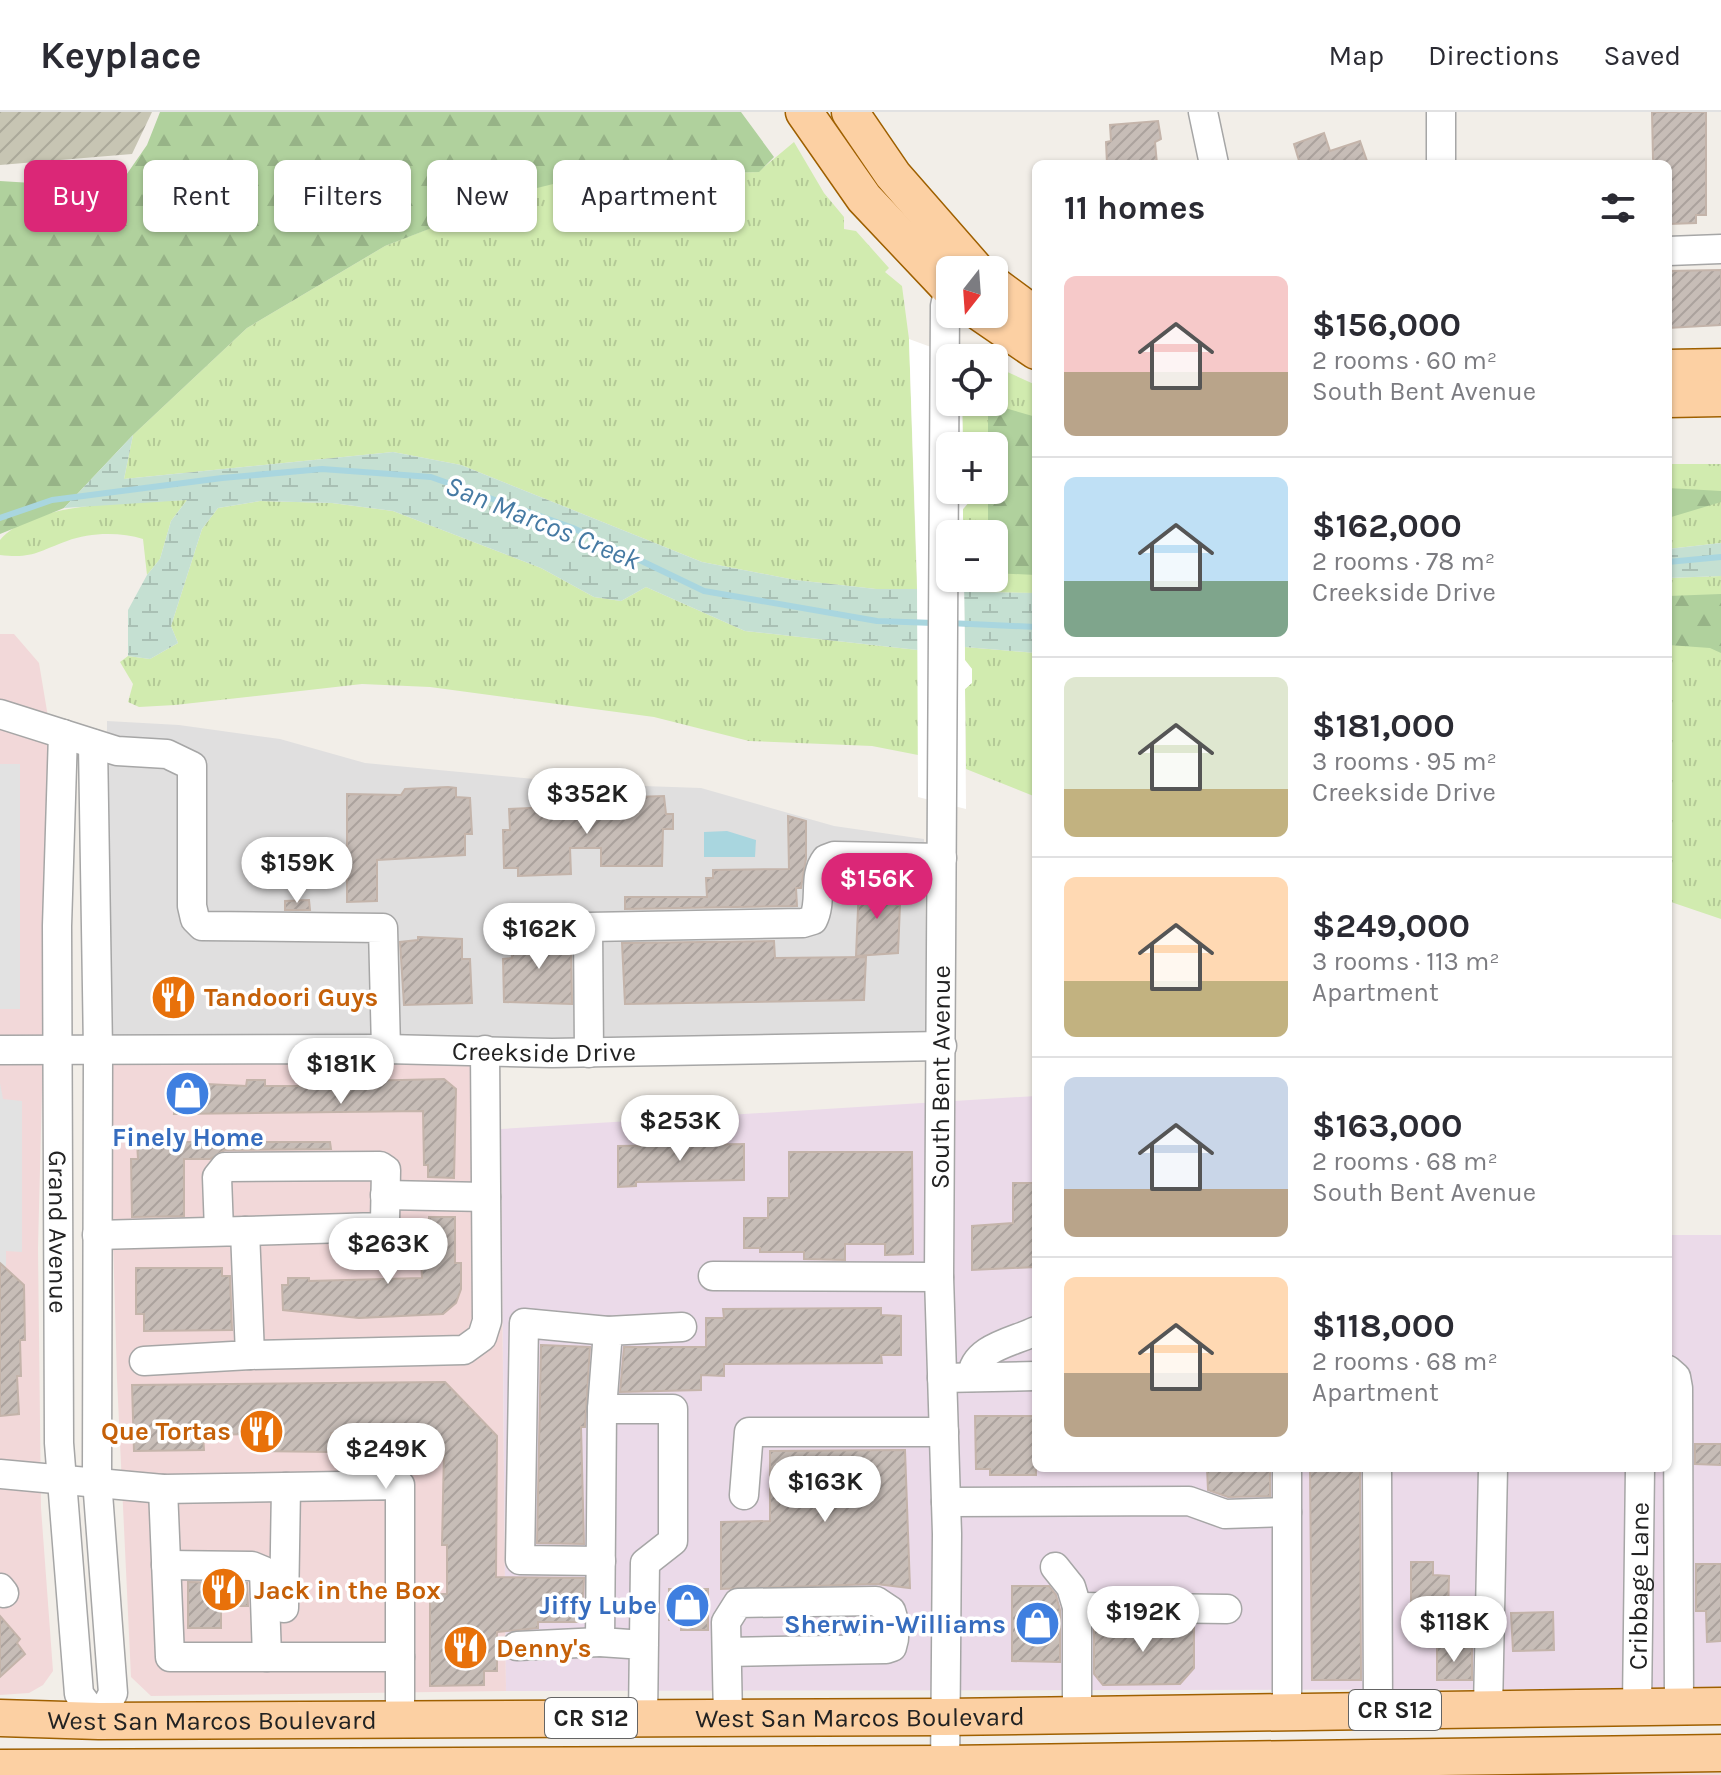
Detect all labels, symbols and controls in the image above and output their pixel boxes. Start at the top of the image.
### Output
text: Keyplace [40,33,201,78]
text: Map [1329,39,1384,72]
text: Directions [1428,39,1560,72]
text: Saved [1604,39,1681,72]
chip: Buy [24,160,127,232]
chip: Rent [143,160,258,232]
chip: Filters [274,160,411,232]
chip: New [427,160,537,232]
chip: Apartment [553,160,745,232]
icon: filters [1596,186,1640,230]
text: 11 homes [1064,188,1206,228]
north arrow [936,256,1008,328]
map controls [936,256,1008,592]
text: $156,000 [1312,305,1461,345]
icon: home [1128,308,1224,404]
button: locate [936,344,1008,416]
text: 2 rooms · 60 m² [1312,345,1497,376]
text: South Bent Avenue [1312,376,1536,407]
button: + [936,432,1008,504]
water label: San Marcos Creek [441,468,646,577]
text: $162,000 [1312,506,1462,546]
icon: home [1128,509,1224,605]
button: − [936,520,1008,592]
text: 2 rooms · 78 m² [1312,546,1495,577]
text: Creekside Drive [1312,577,1496,608]
text: $181,000 [1312,706,1455,746]
icon: home [1128,709,1224,805]
text: 3 rooms · 95 m² [1312,746,1497,777]
pin: $352K [531,768,643,836]
text: Creekside Drive [1312,777,1496,808]
text: $352K [546,778,628,809]
pin: $159K [241,837,353,905]
text: $159K [259,847,335,878]
pin: $156K [821,853,933,921]
text: $156K [839,863,915,894]
pin: $162K [483,903,595,971]
text: $249,000 [1312,906,1470,946]
icon: home [1128,909,1224,1005]
text: $162K [501,913,577,944]
text: 3 rooms · 113 m² [1312,946,1500,977]
street label: South Bent Avenue [925,965,957,1189]
restaurant icon: Tandoori Guys [149,973,197,1021]
text: Apartment [1312,977,1439,1008]
place label: Tandoori Guys [204,982,378,1013]
street label: Creekside Drive [452,1036,636,1069]
pin: $181K [285,1038,397,1106]
text: $181K [306,1048,376,1079]
shop icon: Finely Home [164,1070,212,1118]
pin: $253K [624,1095,736,1163]
text: $253K [639,1105,721,1136]
text: $163,000 [1312,1106,1462,1146]
icon: home [1128,1109,1224,1205]
place label: Finely Home [112,1122,264,1153]
text: 2 rooms · 68 m² [1312,1146,1498,1177]
street label: Grand Avenue [42,1150,73,1314]
text: South Bent Avenue [1312,1177,1536,1208]
pin: $263K [332,1218,444,1286]
text: $263K [347,1228,429,1259]
text: $118,000 [1312,1306,1455,1346]
icon: home [1128,1309,1224,1405]
text: 2 rooms · 68 m² [1312,1346,1498,1377]
text: Apartment [1312,1377,1439,1408]
restaurant icon: Que Tortas [238,1407,286,1455]
place label: Que Tortas [101,1416,231,1447]
pin: $249K [330,1423,442,1491]
text: $249K [345,1433,427,1464]
pin: $163K [769,1456,881,1524]
text: $163K [787,1466,863,1497]
street label: Cribbage Lane [1622,1502,1656,1670]
restaurant icon: Jack in the Box [199,1566,247,1614]
place label: Jack in the Box [254,1575,441,1606]
shop icon: Jiffy Lube [664,1581,712,1629]
pin: $192K [1087,1586,1199,1654]
place label: Jiffy Lube [539,1590,657,1621]
text: $192K [1105,1596,1181,1627]
pin: $118K [1398,1596,1510,1664]
shop icon: Sherwin-Williams [1013,1600,1061,1648]
text: $118K [1419,1606,1489,1637]
place label: Sherwin-Williams [784,1609,1006,1640]
restaurant icon: Denny's [441,1624,489,1672]
place label: Denny's [496,1633,592,1664]
road number: CR S12 [1349,1690,1441,1730]
road number: CR S12 [545,1698,637,1738]
street label: West San Marcos Boulevard [695,1701,1025,1734]
street label: West San Marcos Boulevard [47,1704,377,1737]

